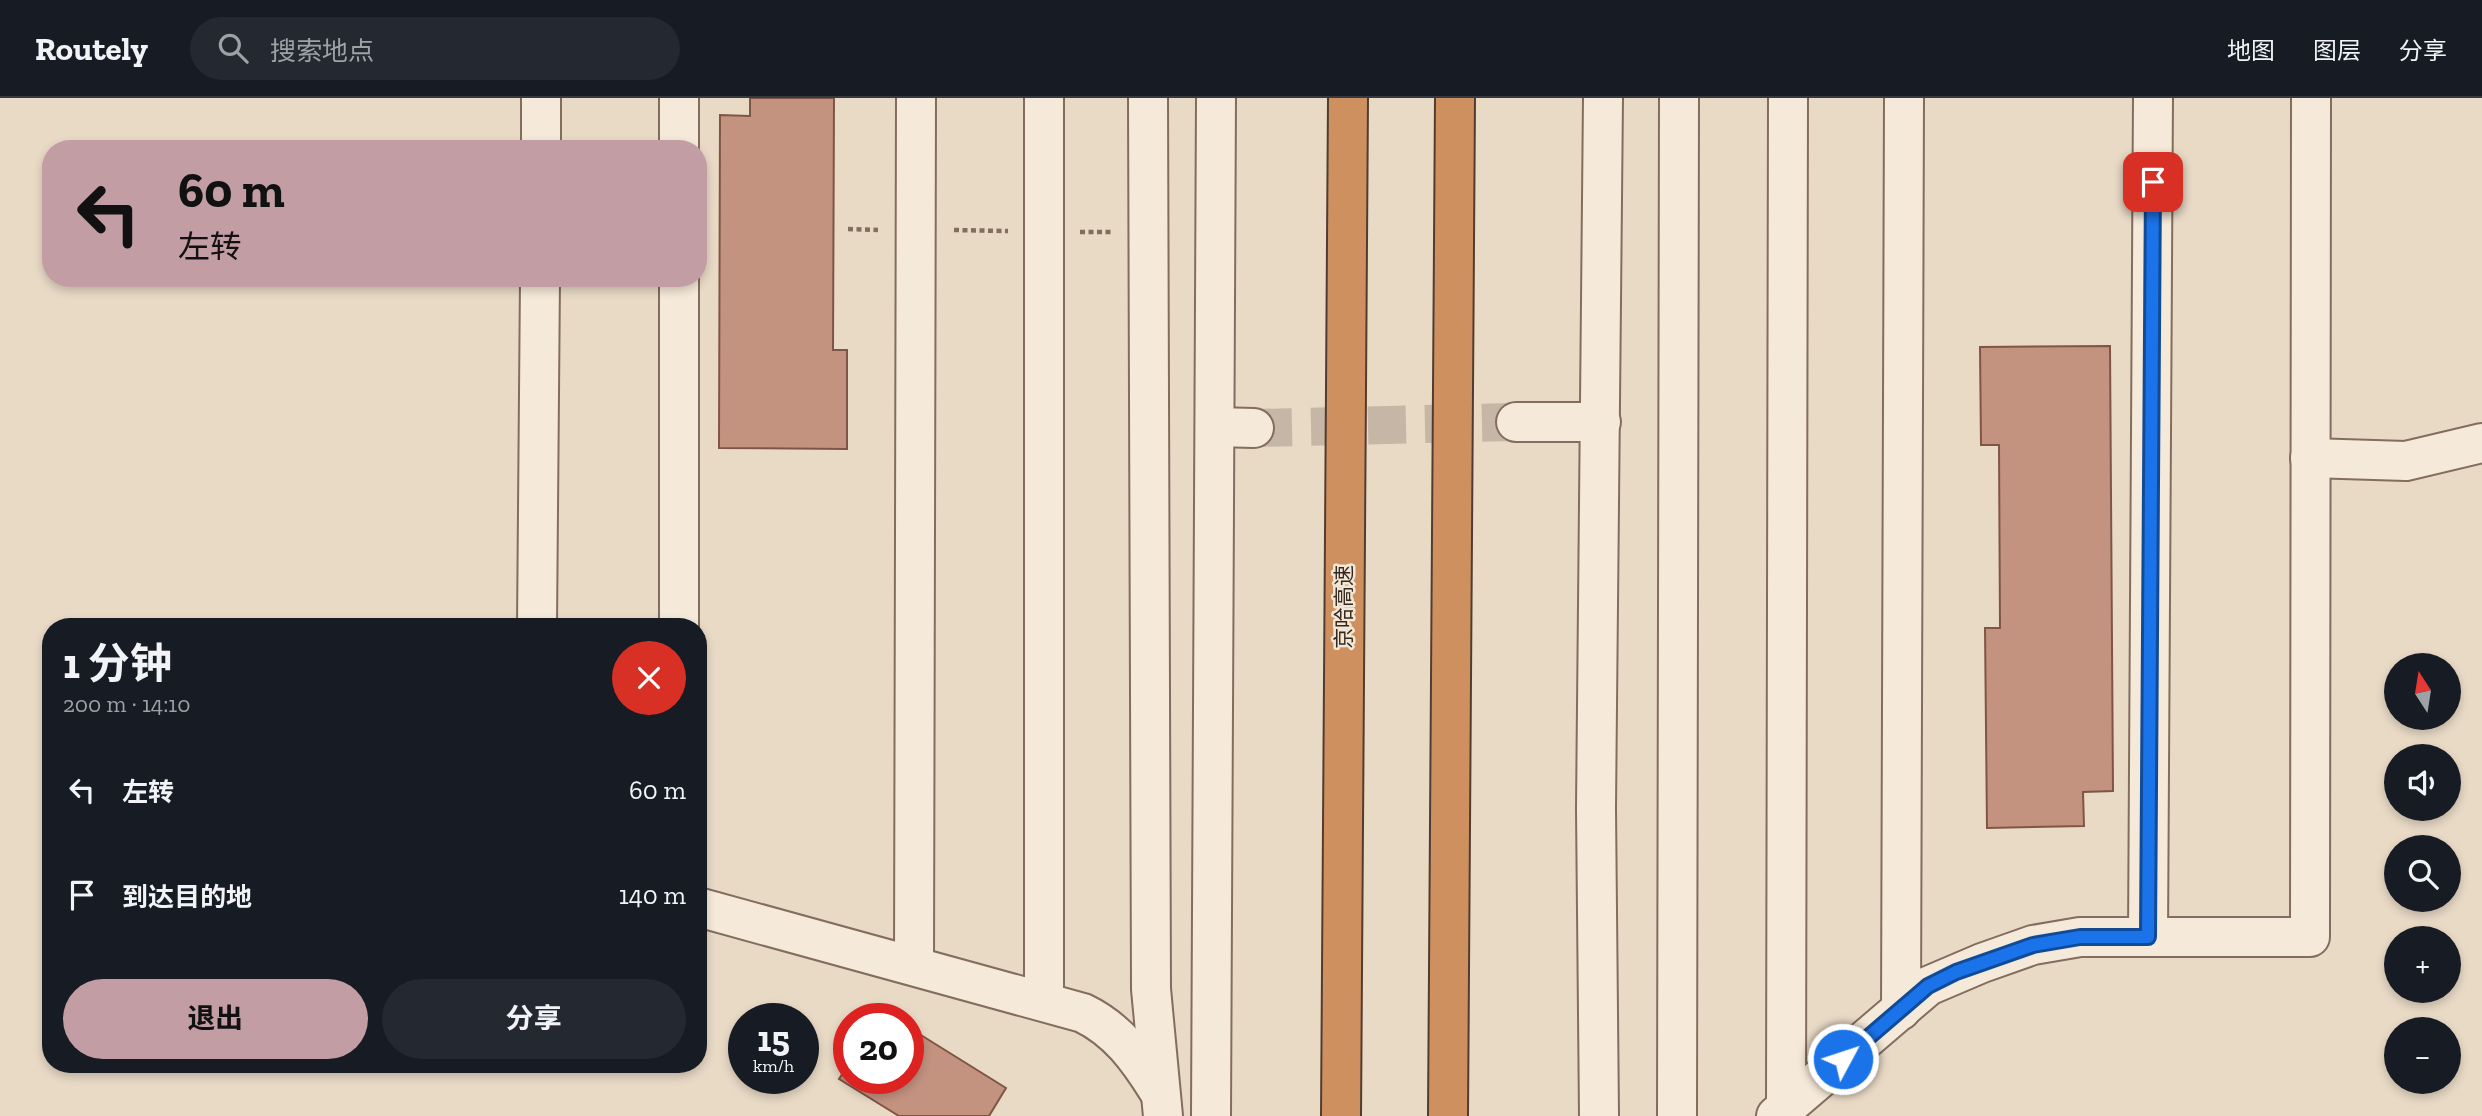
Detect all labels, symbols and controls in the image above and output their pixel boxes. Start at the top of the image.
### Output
search box [190,17,680,80]
text: Routely [35,29,148,68]
icon: search [214,29,252,67]
text: 搜索地点 [270,35,374,67]
text: 地图 [2227,36,2275,65]
text: 图层 [2313,36,2361,65]
text: 分享 [2399,36,2447,65]
pin [2123,152,2183,212]
text: 60 m [178,161,285,220]
icon: arrive [2134,163,2172,201]
icon: left [63,168,154,259]
text: 左转 [178,228,242,266]
street label: 京哈高速 [1331,565,1356,649]
text: 1 分钟 [63,638,172,689]
button: close [612,641,686,715]
north arrow [2384,653,2460,730]
map controls [2384,653,2461,1094]
text: 200 m · 14:10 [63,690,190,718]
button: sound [2384,744,2461,821]
icon: left [63,771,101,809]
text: 60 m [629,774,686,806]
text: 左转 [122,776,174,808]
button: search [2384,835,2461,912]
icon: arrive [63,876,101,914]
text: 140 m [619,879,686,911]
text: 到达目的地 [122,881,252,913]
button: + [2384,926,2461,1003]
button: 退出 [63,979,368,1059]
button: 分享 [382,979,686,1059]
speed limit sign: 20 [833,1003,924,1094]
button: − [2384,1017,2461,1094]
text: 15 [757,1018,790,1060]
position arrow [1806,1022,1880,1096]
text: km/h [753,1055,794,1077]

